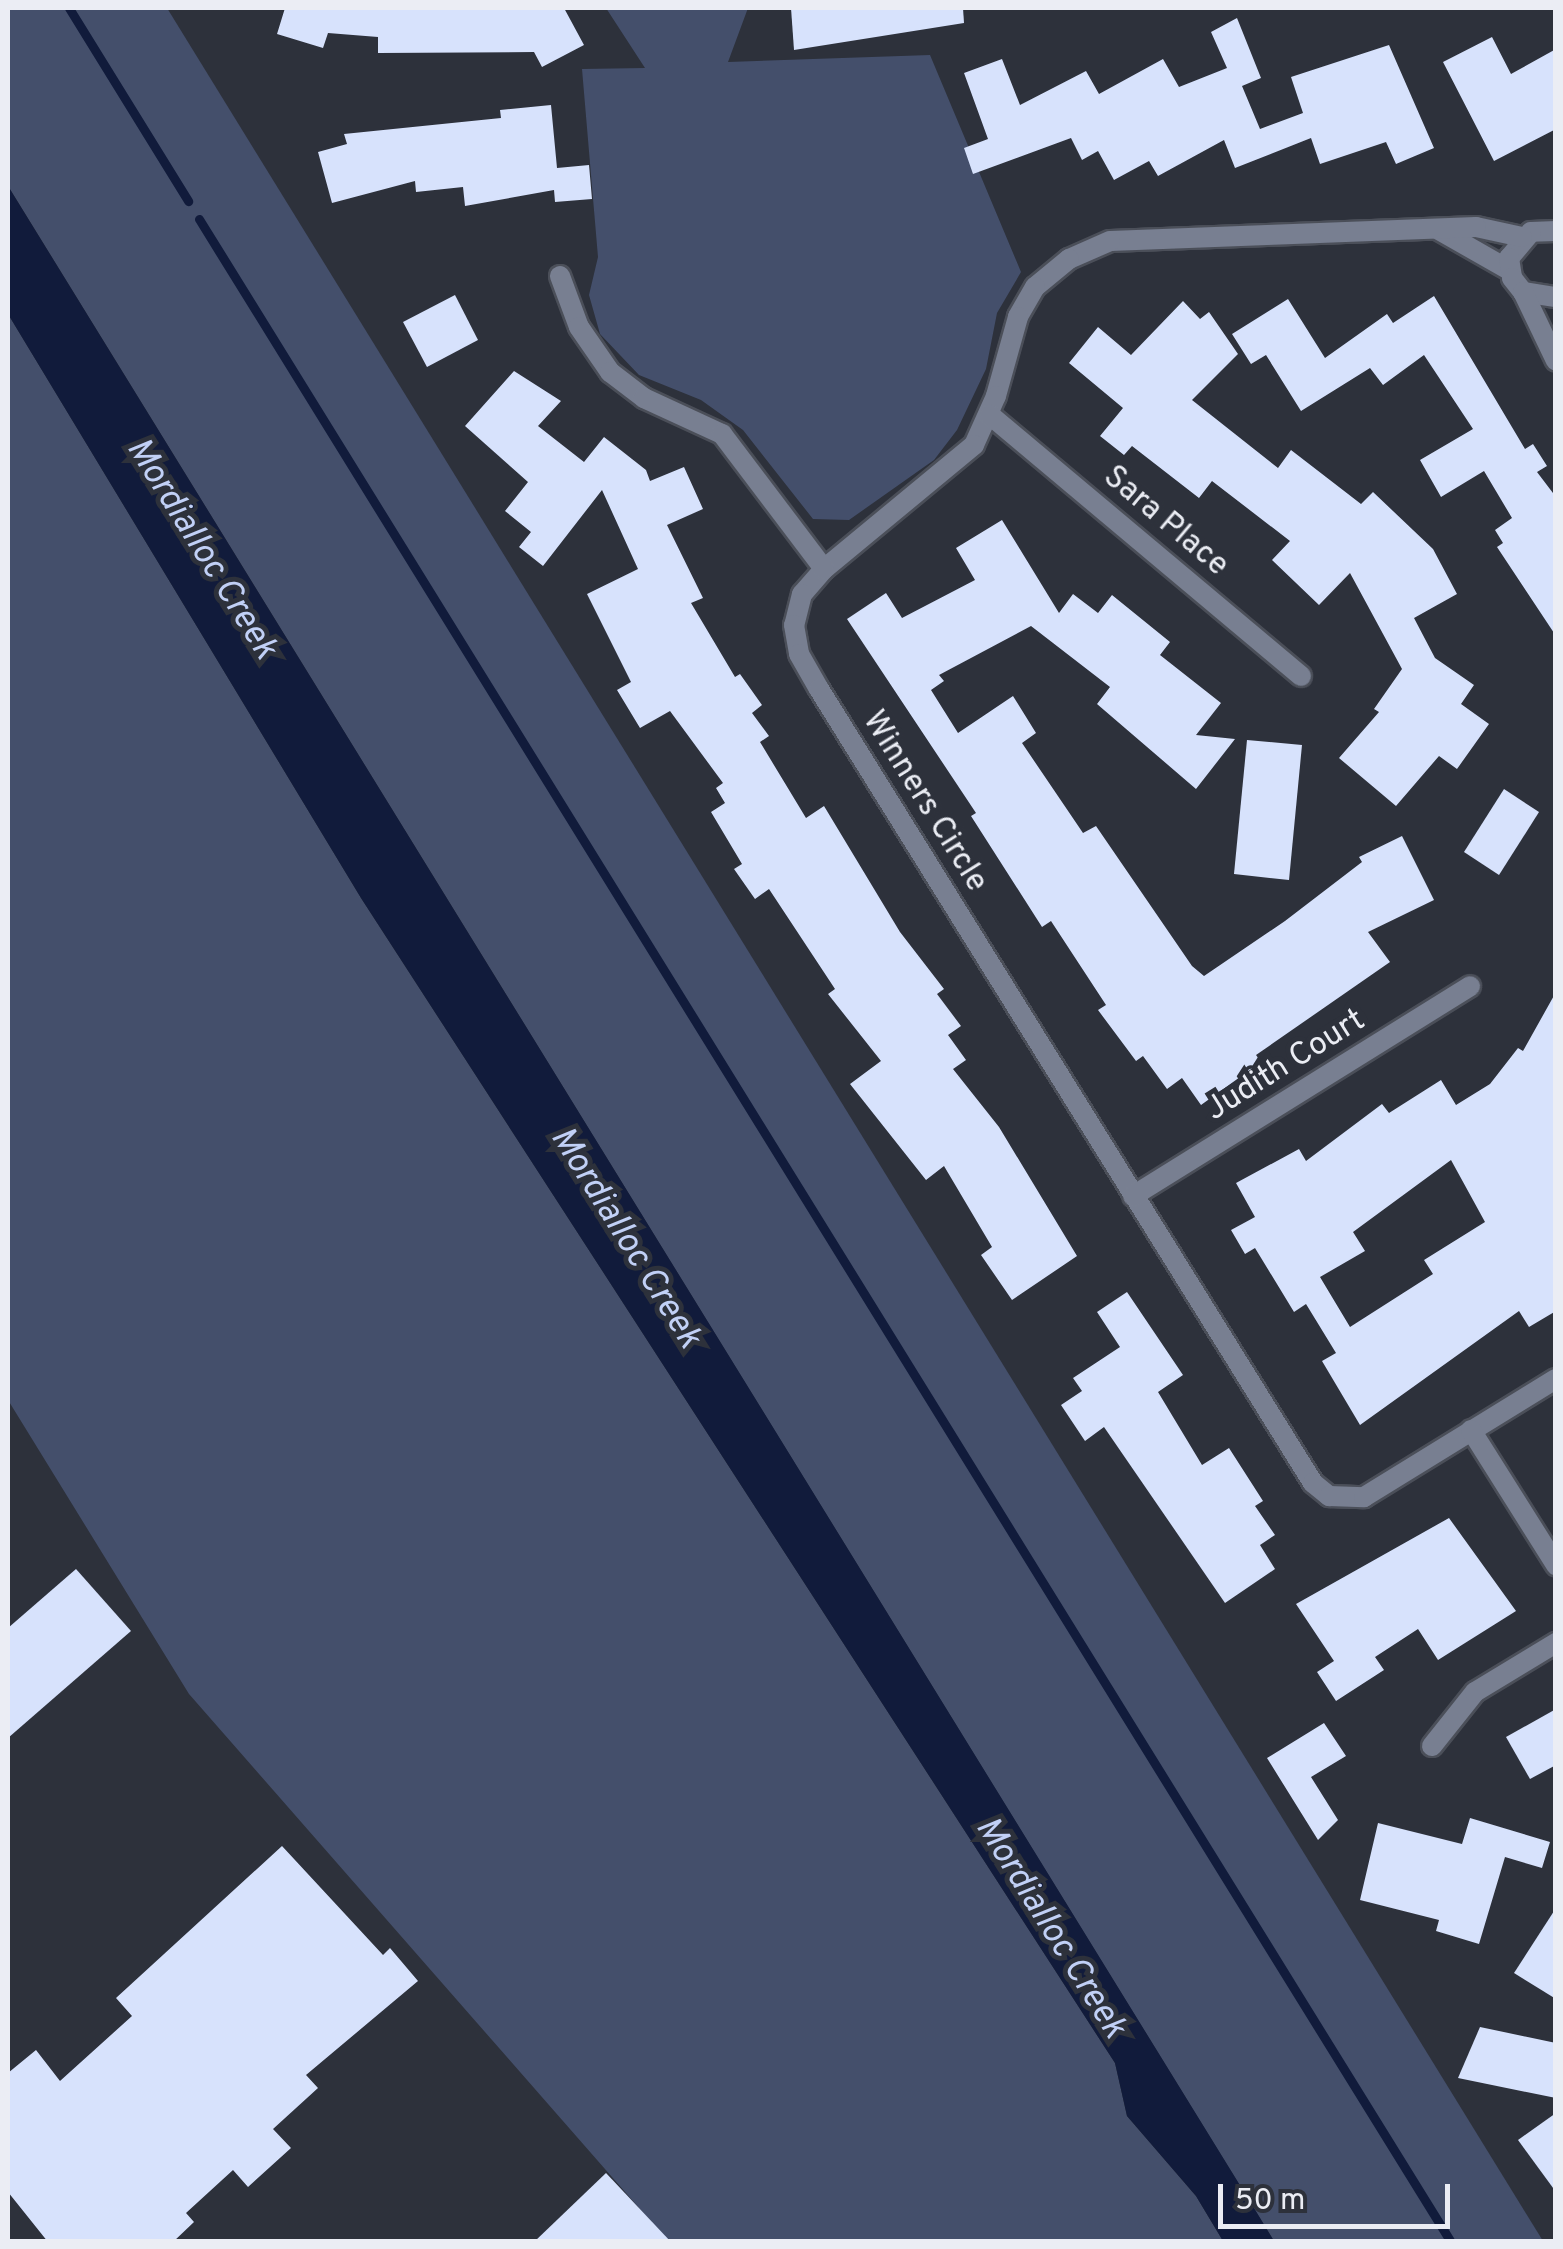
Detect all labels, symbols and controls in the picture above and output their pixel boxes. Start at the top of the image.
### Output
water label: Mordialloc Creek [116,431,286,667]
street label: Sara Place [1094,458,1236,586]
street label: Winners Circle [853,704,995,900]
street label: Judith Court [1199,1002,1373,1130]
water label: Mordialloc Creek [540,1120,710,1356]
water label: Mordialloc Creek [965,1810,1135,2046]
scale bar [1223,2164,1456,2226]
text: 50 m [1235,2183,1305,2220]

